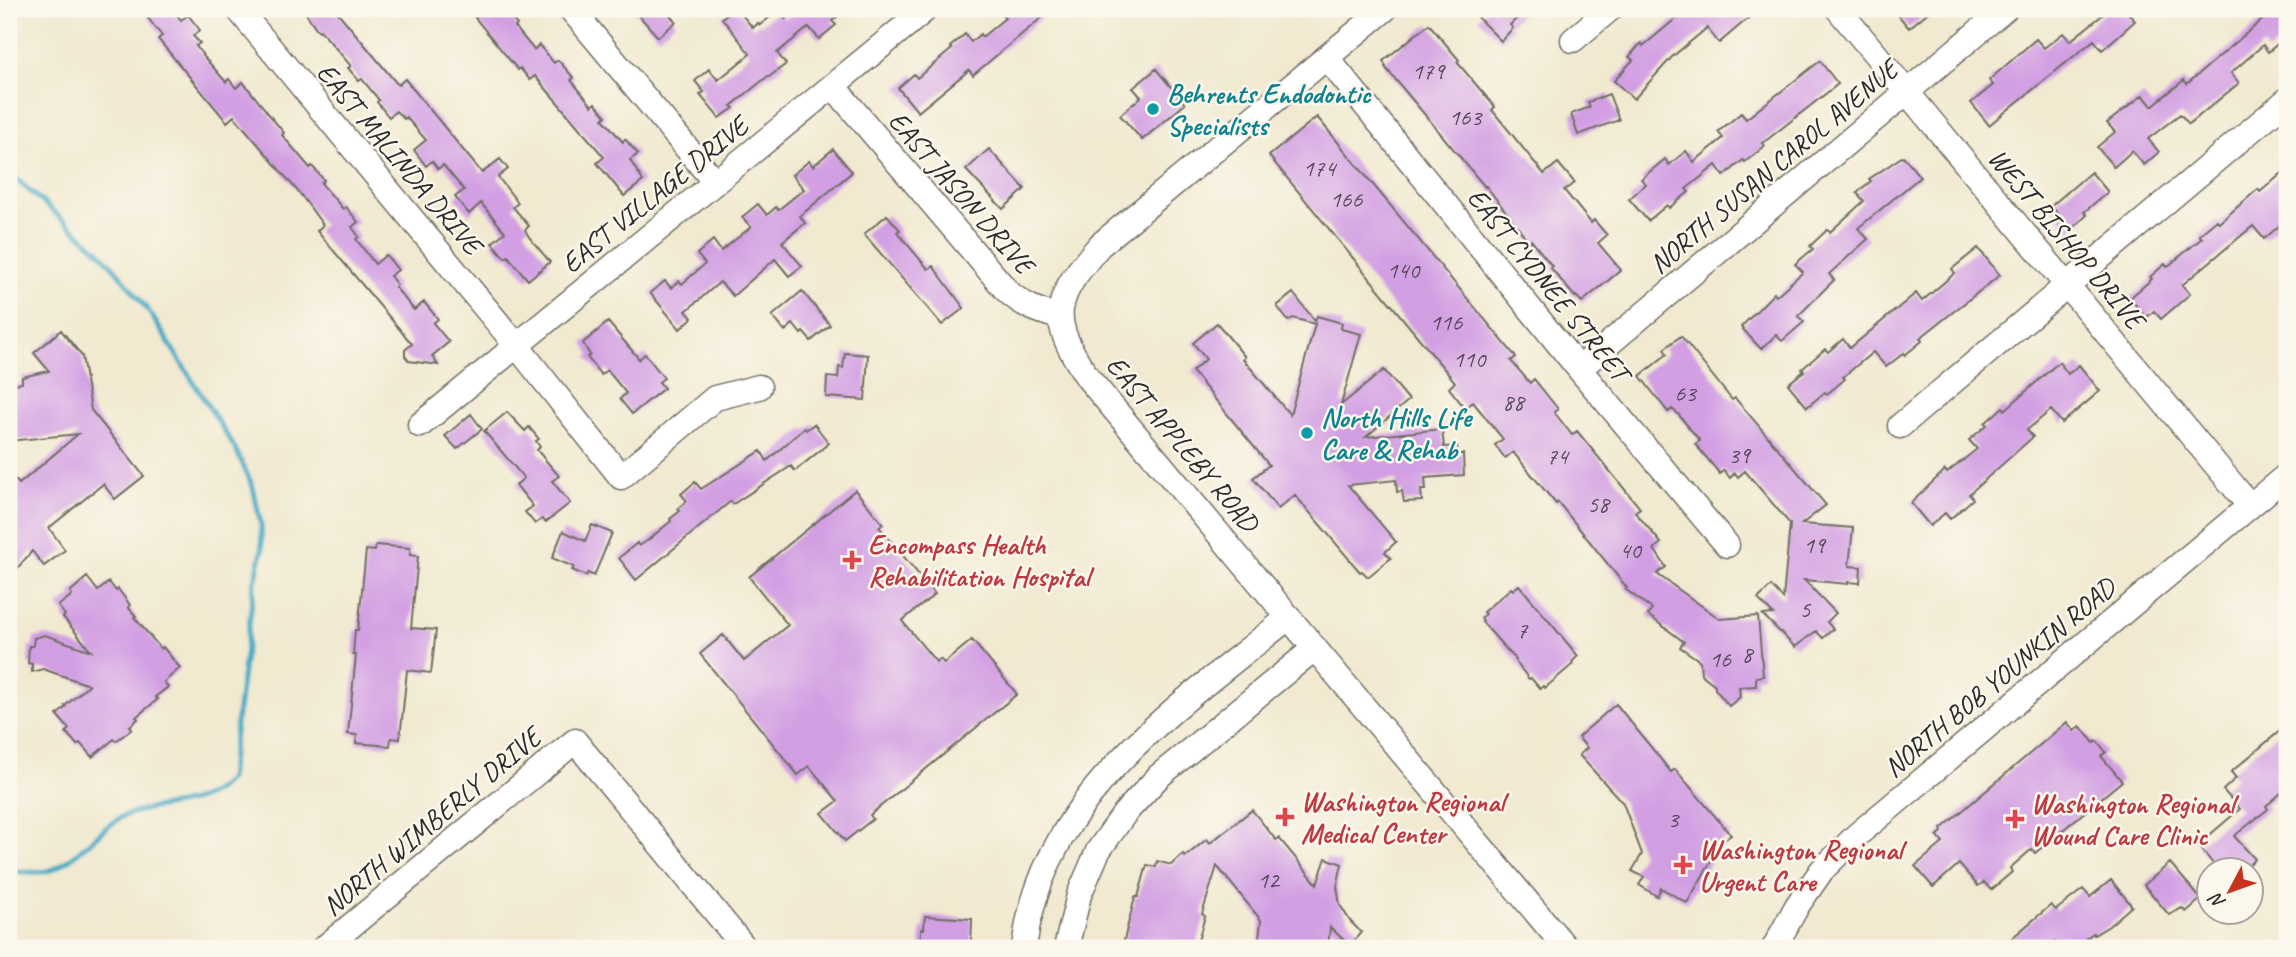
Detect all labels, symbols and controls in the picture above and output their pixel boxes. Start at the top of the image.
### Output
street label: NORTH SUSAN CAROL AVENUE [1642,50,1908,281]
street label: EAST MALINDA DRIVE [309,55,492,264]
house number: 179 [1412,56,1446,86]
place label: Behrents Endodontic Specialists [1167,76,1373,143]
marker: Behrents Endodontic Specialists [1145,101,1161,117]
house number: 163 [1449,102,1483,132]
street label: EAST JASON DRIVE [881,104,1044,284]
street label: EAST VILLAGE DRIVE [554,106,757,280]
street label: WEST BISHOP DRIVE [1981,141,2155,339]
house number: 174 [1303,153,1337,183]
street label: EAST CYDNEE STREET [1460,181,1641,393]
house number: 166 [1330,184,1363,214]
house number: 140 [1387,255,1421,285]
house number: 116 [1430,307,1463,337]
house number: 110 [1453,344,1487,374]
street label: EAST APPLEBY ROAD [1099,348,1268,541]
house number: 63 [1674,378,1698,408]
house number: 88 [1502,387,1526,417]
place label: North Hills Life Care & Rehab [1321,400,1473,467]
marker: North Hills Life Care & Rehab [1299,425,1315,441]
house number: 39 [1728,440,1752,470]
house number: 74 [1546,441,1570,471]
house number: 58 [1587,489,1611,519]
place label: Encompass Health Rehabilitation Hospital [868,527,1096,594]
house number: 19 [1803,530,1827,560]
house number: 40 [1619,535,1643,565]
marker: Encompass Health Rehabilitation Hospital [842,550,862,570]
street label: NORTH BOB YOUNKIN ROAD [1876,568,2125,785]
house number: 5 [1800,594,1812,624]
house number: 7 [1517,615,1529,645]
house number: 8 [1742,639,1755,669]
house number: 16 [1709,644,1732,674]
street label: NORTH WIMBERLY DRIVE [315,717,551,923]
place label: Washington Regional Medical Center [1301,784,1509,851]
place label: Washington Regional Wound Care Clinic [2031,786,2239,853]
house number: 3 [1668,804,1681,834]
marker: Washington Regional Medical Center [1275,807,1295,827]
marker: Washington Regional Wound Care Clinic [2005,809,2025,829]
place label: Washington Regional Urgent Care [1699,832,1907,899]
marker: Washington Regional Urgent Care [1673,855,1693,875]
north arrow [2194,856,2264,926]
house number: 12 [1257,865,1281,895]
text: N [2203,887,2231,914]

